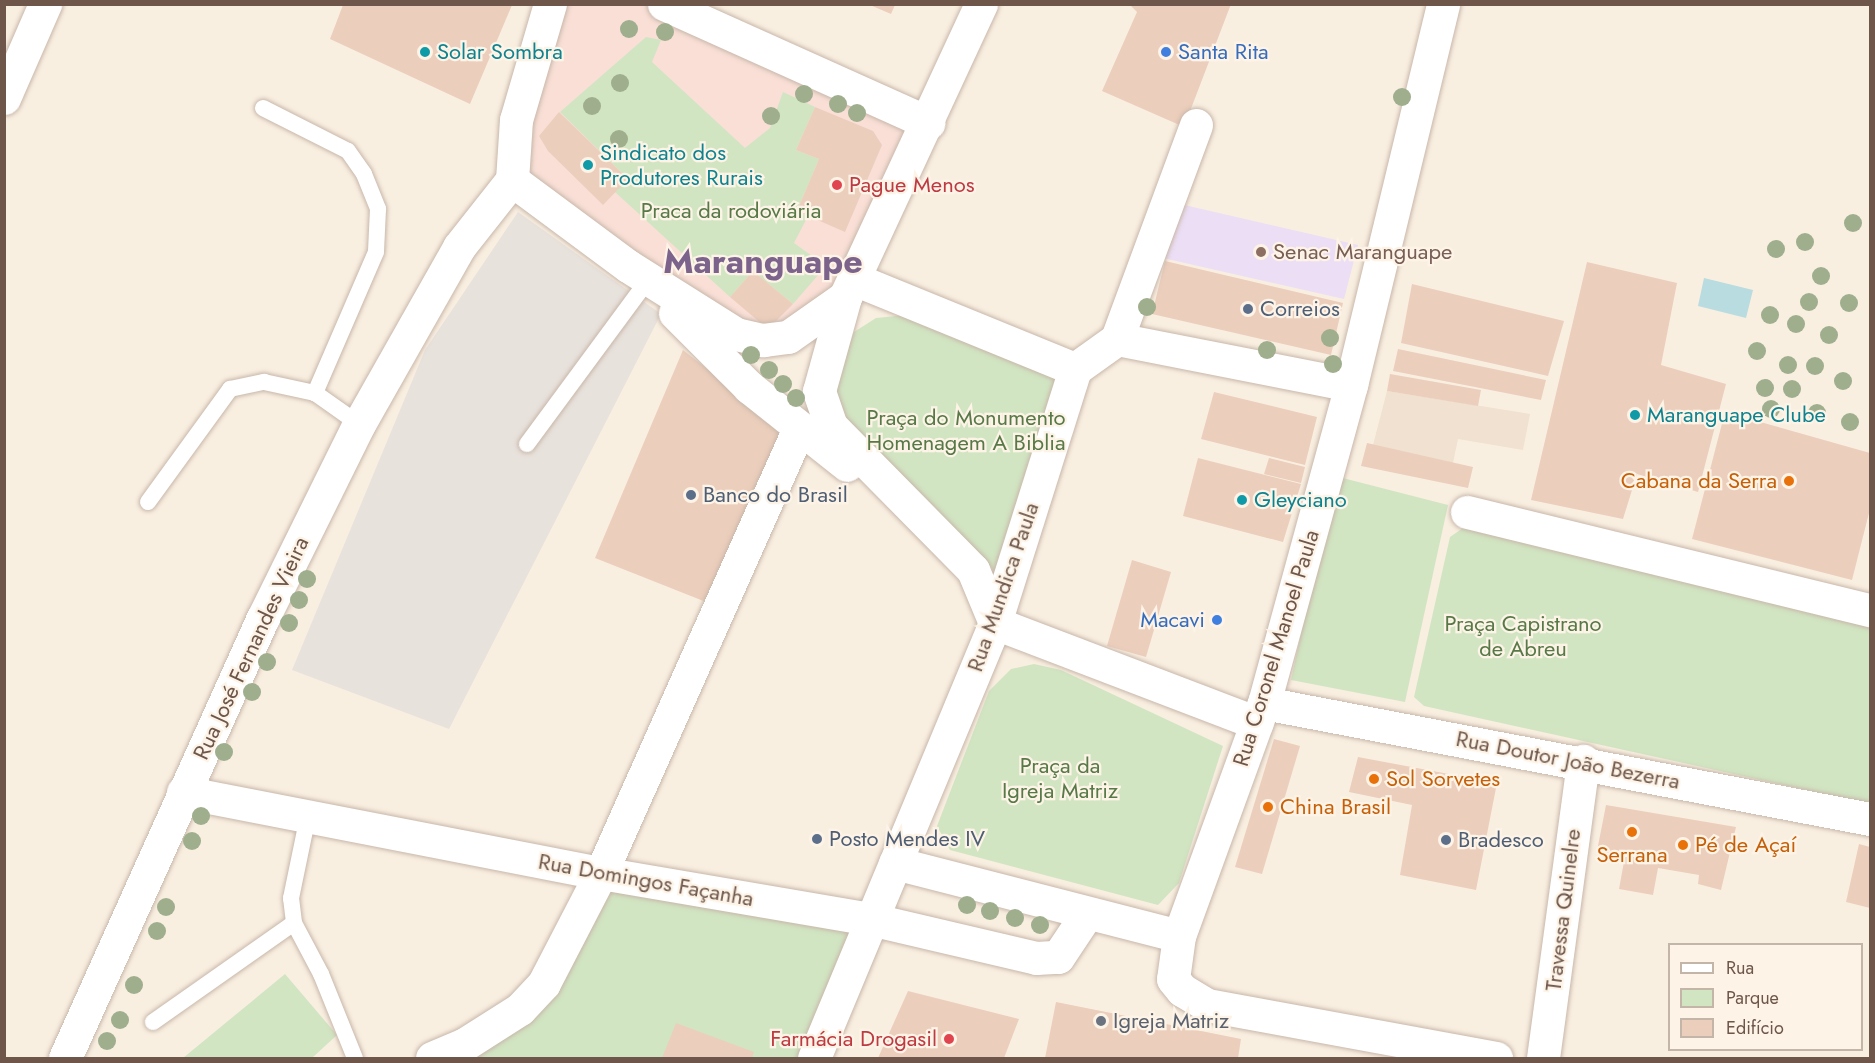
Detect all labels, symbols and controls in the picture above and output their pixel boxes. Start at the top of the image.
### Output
place label: Solar Sombra [437,39,563,65]
place label: Santa Rita [1178,39,1269,65]
marker: Solar Sombra [418,45,432,59]
marker: Santa Rita [1159,45,1173,59]
place label: Sindicato dos Produtores Rurais [600,139,763,190]
marker: Sindicato dos Produtores Rurais [581,158,595,172]
place label: Pague Menos [849,172,975,198]
marker: Pague Menos [830,178,844,192]
park label: Praca da rodoviária [641,198,821,224]
place label: Senac Maranguape [1273,239,1452,265]
district label: Maranguape [663,242,863,282]
marker: Senac Maranguape [1254,245,1268,259]
place label: Correios [1260,296,1340,322]
marker: Correios [1241,302,1255,316]
place label: Maranguape Clube [1647,402,1826,428]
park label: Praça do Monumento Homenagem A Biblia [866,404,1066,456]
marker: Maranguape Clube [1628,408,1642,422]
place label: Cabana da Serra [1621,468,1777,494]
marker: Cabana da Serra [1782,474,1796,488]
place label: Banco do Brasil [703,482,848,508]
place label: Gleyciano [1254,487,1347,513]
marker: Banco do Brasil [684,488,698,502]
marker: Gleyciano [1235,493,1249,507]
street label: Rua Mundica Paula [962,499,1044,675]
street label: Rua Coronel Manoel Paula [1227,527,1325,769]
street label: Rua José Fernandes Vieira [188,532,314,764]
place label: Macavi [1140,607,1205,633]
park label: Praça Capistrano de Abreu [1444,610,1602,662]
marker: Macavi [1210,613,1224,627]
street label: Rua Doutor João Bezerra [1454,725,1682,795]
park label: Praça da Igreja Matriz [1002,752,1118,804]
place label: Sol Sorvetes [1386,766,1500,792]
marker: Sol Sorvetes [1367,772,1381,786]
place label: China Brasil [1280,794,1391,820]
marker: China Brasil [1261,800,1275,814]
marker: Serrana [1625,825,1639,839]
place label: Posto Mendes IV [829,826,985,852]
place label: Bradesco [1458,827,1544,853]
street label: Travessa Quinelre [1540,827,1586,993]
marker: Posto Mendes IV [810,832,824,846]
place label: Pé de Açaí [1695,832,1796,858]
marker: Bradesco [1439,833,1453,847]
marker: Pé de Açaí [1676,838,1690,852]
place label: Serrana [1596,842,1668,868]
street label: Rua Domingos Façanha [536,848,756,912]
legend [1668,943,1863,1051]
text: Rua [1726,955,1754,981]
text: Parque [1726,985,1779,1011]
place label: Igreja Matriz [1113,1008,1229,1034]
marker: Igreja Matriz [1094,1014,1108,1028]
text: Edifício [1726,1015,1784,1041]
place label: Farmácia Drogasil [770,1026,937,1052]
marker: Farmácia Drogasil [942,1032,956,1046]

